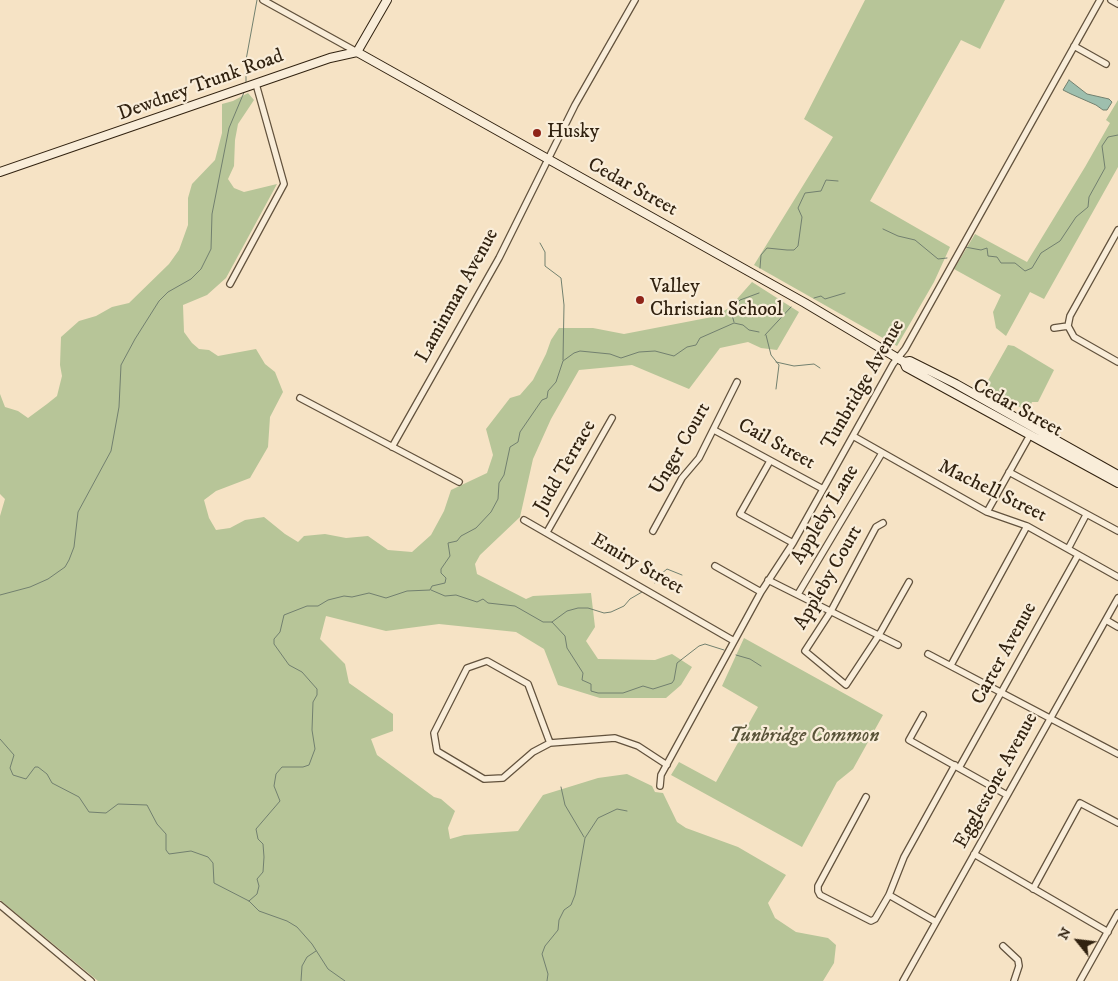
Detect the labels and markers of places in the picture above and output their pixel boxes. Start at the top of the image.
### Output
place label: Husky [547,121,599,145]
marker: Husky [531,127,543,139]
place label: Valley Christian School [650,276,783,323]
marker: Valley Christian School [634,294,646,306]

